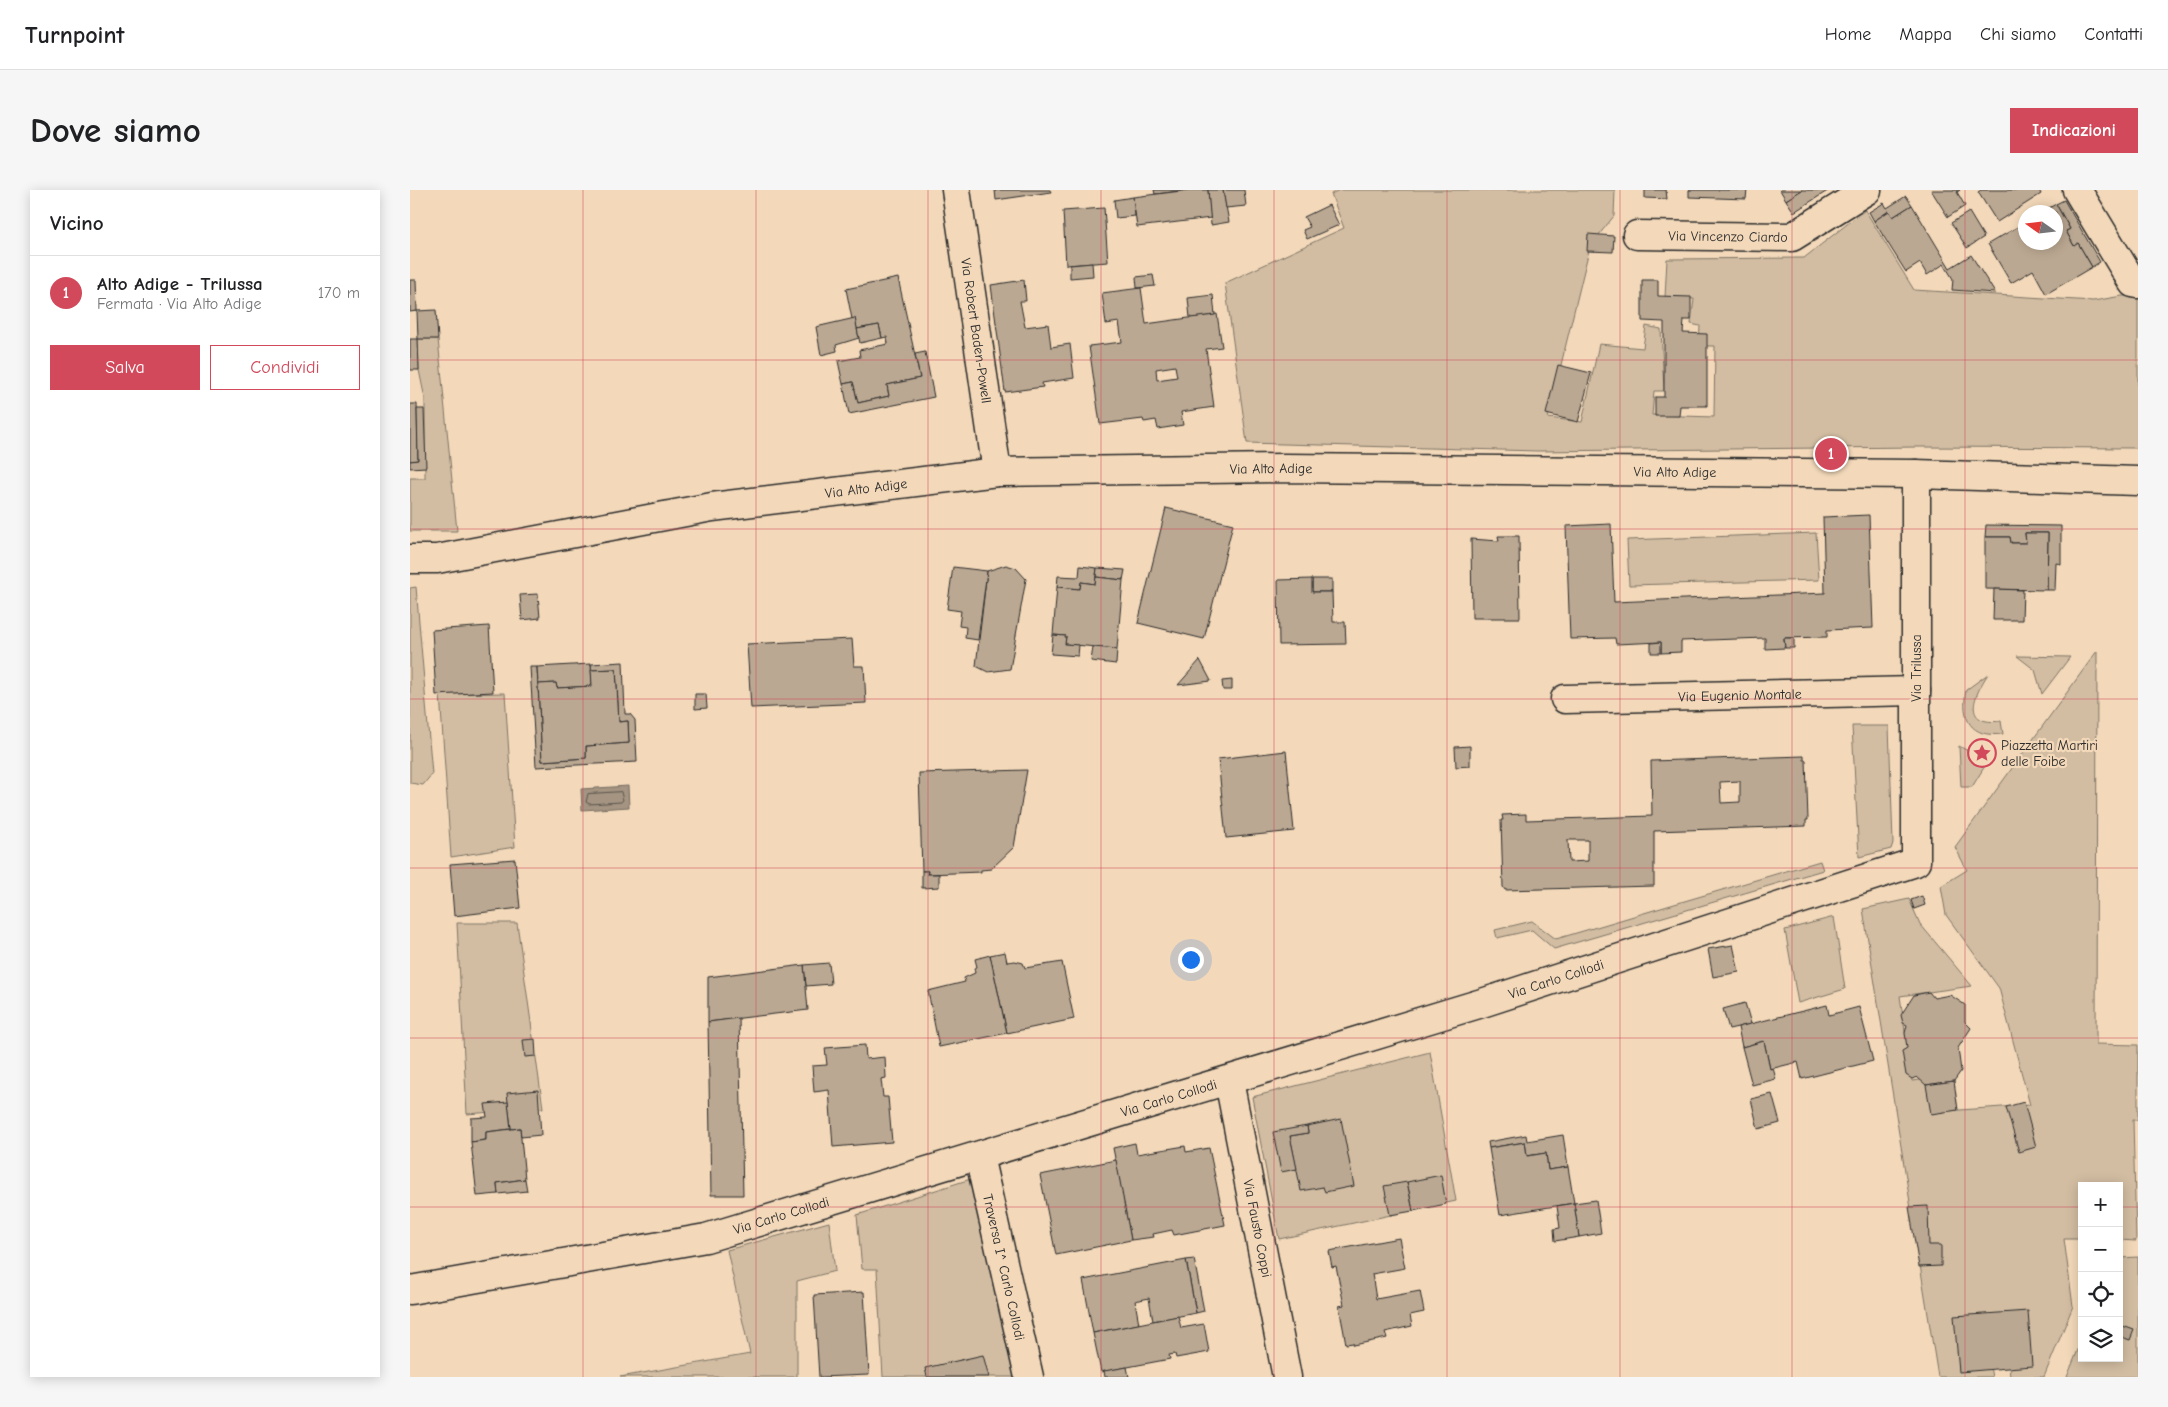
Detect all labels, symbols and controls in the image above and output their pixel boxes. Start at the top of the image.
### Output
text: Turnpoint [25,21,124,49]
text: Home [1825,24,1871,45]
text: Mappa [1899,24,1952,45]
text: Chi siamo [1980,24,2056,45]
text: Contatti [2084,24,2143,45]
button: Indicazioni [2010,108,2138,153]
text: Dove siamo [30,110,201,151]
north arrow [2018,205,2063,250]
text: Vicino [50,211,104,235]
street label: Via Vincenzo Ciardo [1668,227,1788,245]
street label: Via Robert Baden-Powell [957,257,995,404]
text: Alto Adige - Trilussa [97,273,263,295]
text: 1 [63,284,69,302]
text: 170 m [318,284,360,302]
text: Fermata · Via Alto Adige [97,295,261,313]
button: Salva [50,345,200,390]
button: Condividi [210,345,360,390]
pin: 1 [1815,435,1847,473]
street label: Via Alto Adige [1229,459,1312,477]
street label: Via Alto Adige [1633,463,1716,481]
street label: Via Alto Adige [824,475,908,502]
street label: Via Trilussa [1908,634,1925,702]
street label: Via Eugenio Montale [1678,685,1802,705]
place label: Piazzetta Martiri delle Foibe [2001,737,2098,770]
place icon: Piazzetta Martiri delle Foibe [1967,738,1997,768]
your location [1178,947,1204,973]
street label: Via Carlo Collodi [1506,956,1606,1002]
street label: Via Carlo Collodi [1119,1075,1219,1120]
street label: Via Fausto Coppi [1240,1178,1276,1279]
map controls [2078,1182,2123,1362]
button: + [2078,1182,2123,1227]
street label: Traversa I^ Carlo Collodi [979,1192,1029,1342]
street label: Via Carlo Collodi [731,1193,831,1238]
button: − [2078,1227,2123,1272]
button: locate [2078,1272,2123,1317]
button: layers [2078,1317,2123,1362]

